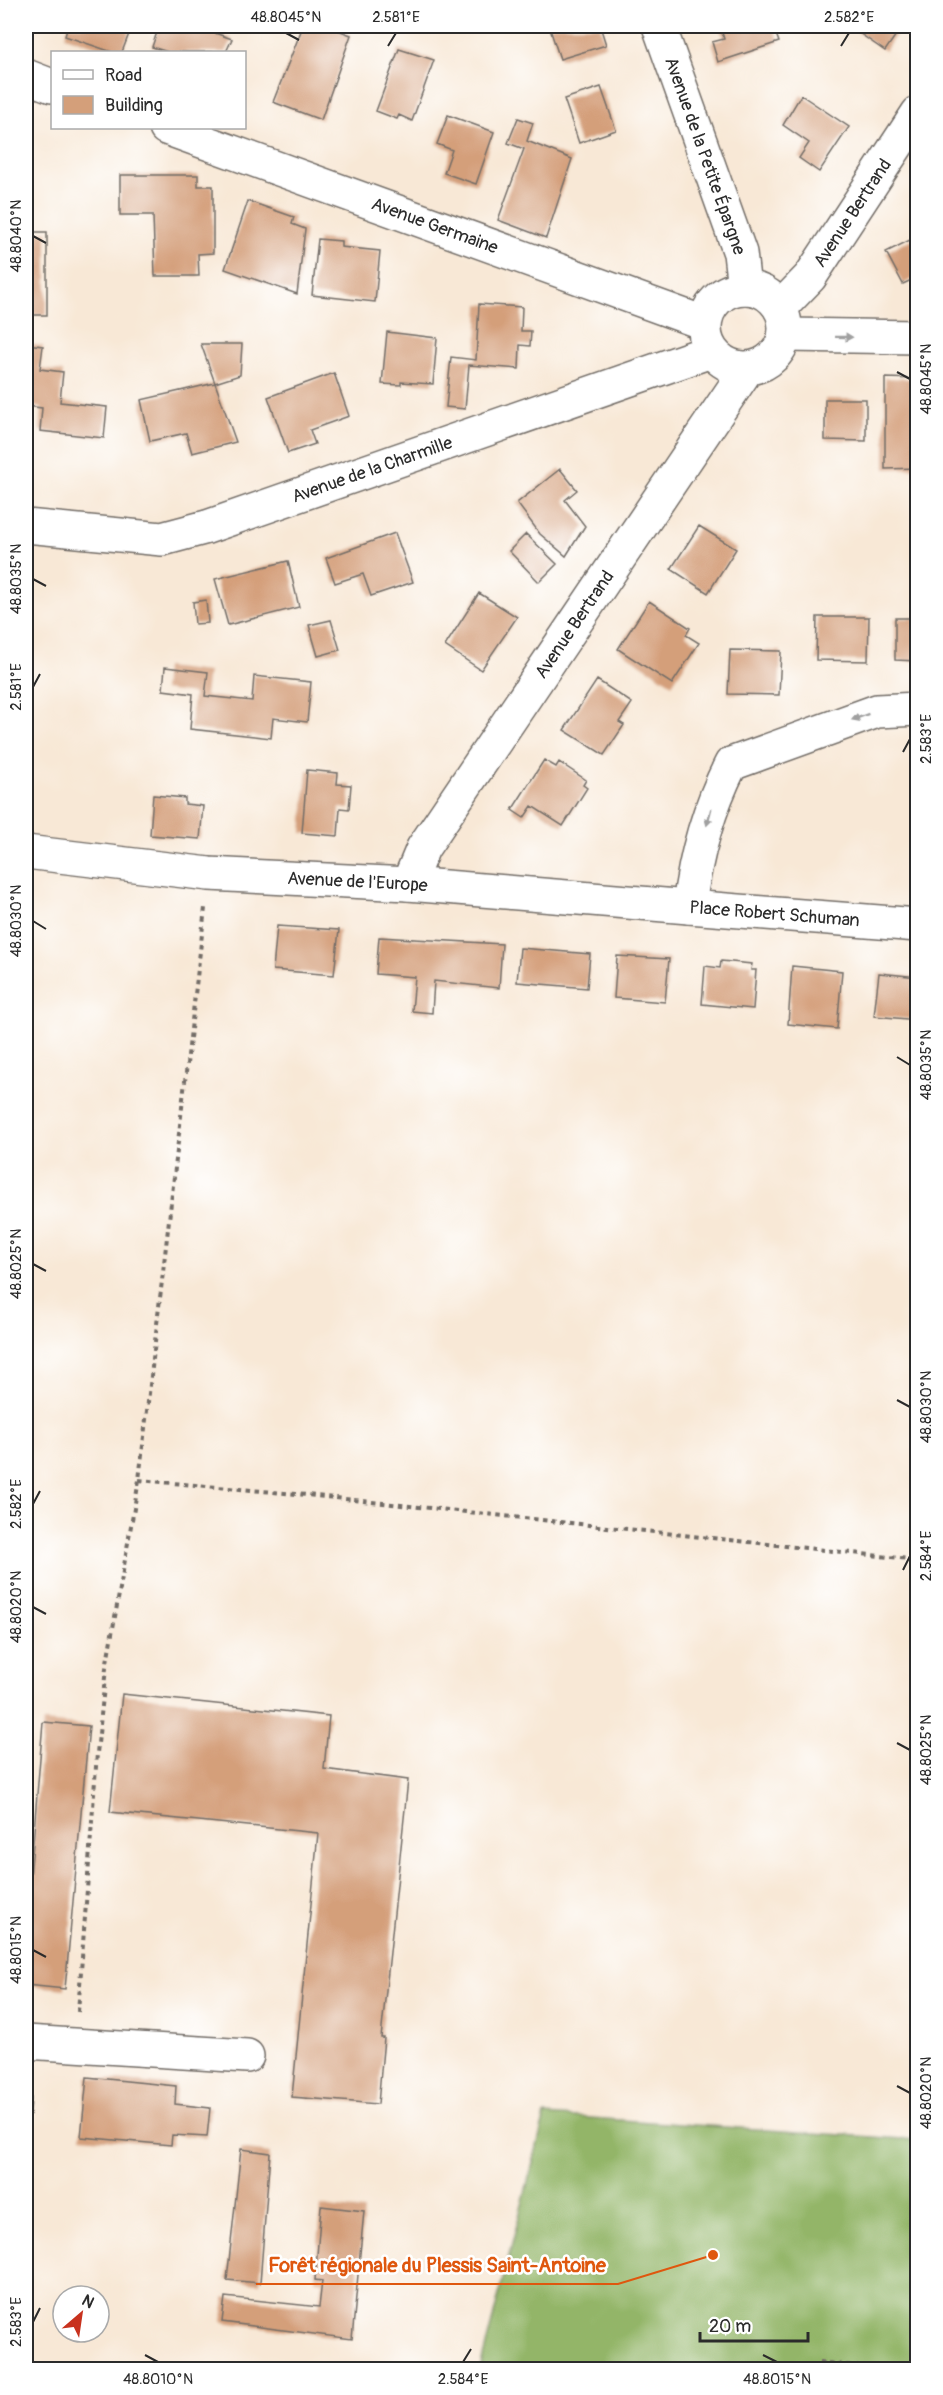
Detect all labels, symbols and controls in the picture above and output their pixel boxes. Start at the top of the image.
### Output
text: 48.8045°N [251,8,321,27]
text: 2.581°E [372,8,420,27]
text: 2.582°E [824,8,874,27]
legend [51,51,246,129]
street label: Avenue de la Petite Épargne [659,54,751,258]
text: Road [105,64,142,87]
text: Building [105,94,163,117]
street label: Avenue Bertrand [809,154,897,272]
street label: Avenue Germaine [368,192,501,259]
text: 48.8040°N [7,199,26,273]
one-way arrow [835,332,854,342]
text: 48.8045°N [917,344,936,414]
street label: Avenue de la Charmille [289,431,456,509]
text: 48.8035°N [7,544,26,614]
street label: Avenue Bertrand [530,566,619,683]
text: 2.581°E [7,663,26,711]
one-way arrow [851,713,869,723]
text: 2.583°E [917,714,936,764]
one-way arrow [704,808,713,826]
street label: Avenue de l'Europe [287,867,429,898]
text: 48.8030°N [7,885,26,957]
street label: Place Robert Schuman [689,896,860,932]
text: 48.8035°N [917,1030,936,1100]
text: 48.8025°N [7,1229,26,1299]
text: 48.8030°N [917,1371,936,1443]
text: 2.582°E [7,1479,26,1529]
text: 2.584°E [917,1531,936,1581]
text: 48.8020°N [7,1571,26,1643]
text: 48.8025°N [917,1715,936,1785]
text: 48.8015°N [7,1916,26,1984]
text: 48.8020°N [917,2057,936,2129]
callout: Forêt régionale du Plessis Saint-Antoine [256,2246,618,2284]
text: Forêt régionale du Plessis Saint-Antoine [268,2253,607,2278]
north arrow [51,2284,111,2344]
text: N [78,2290,98,2313]
text: 2.583°E [7,2297,26,2347]
scale bar [700,2305,808,2343]
text: 20 m [709,2315,751,2338]
text: 48.8010°N [123,2370,193,2389]
text: 2.584°E [438,2370,488,2389]
text: 48.8015°N [743,2370,811,2389]

